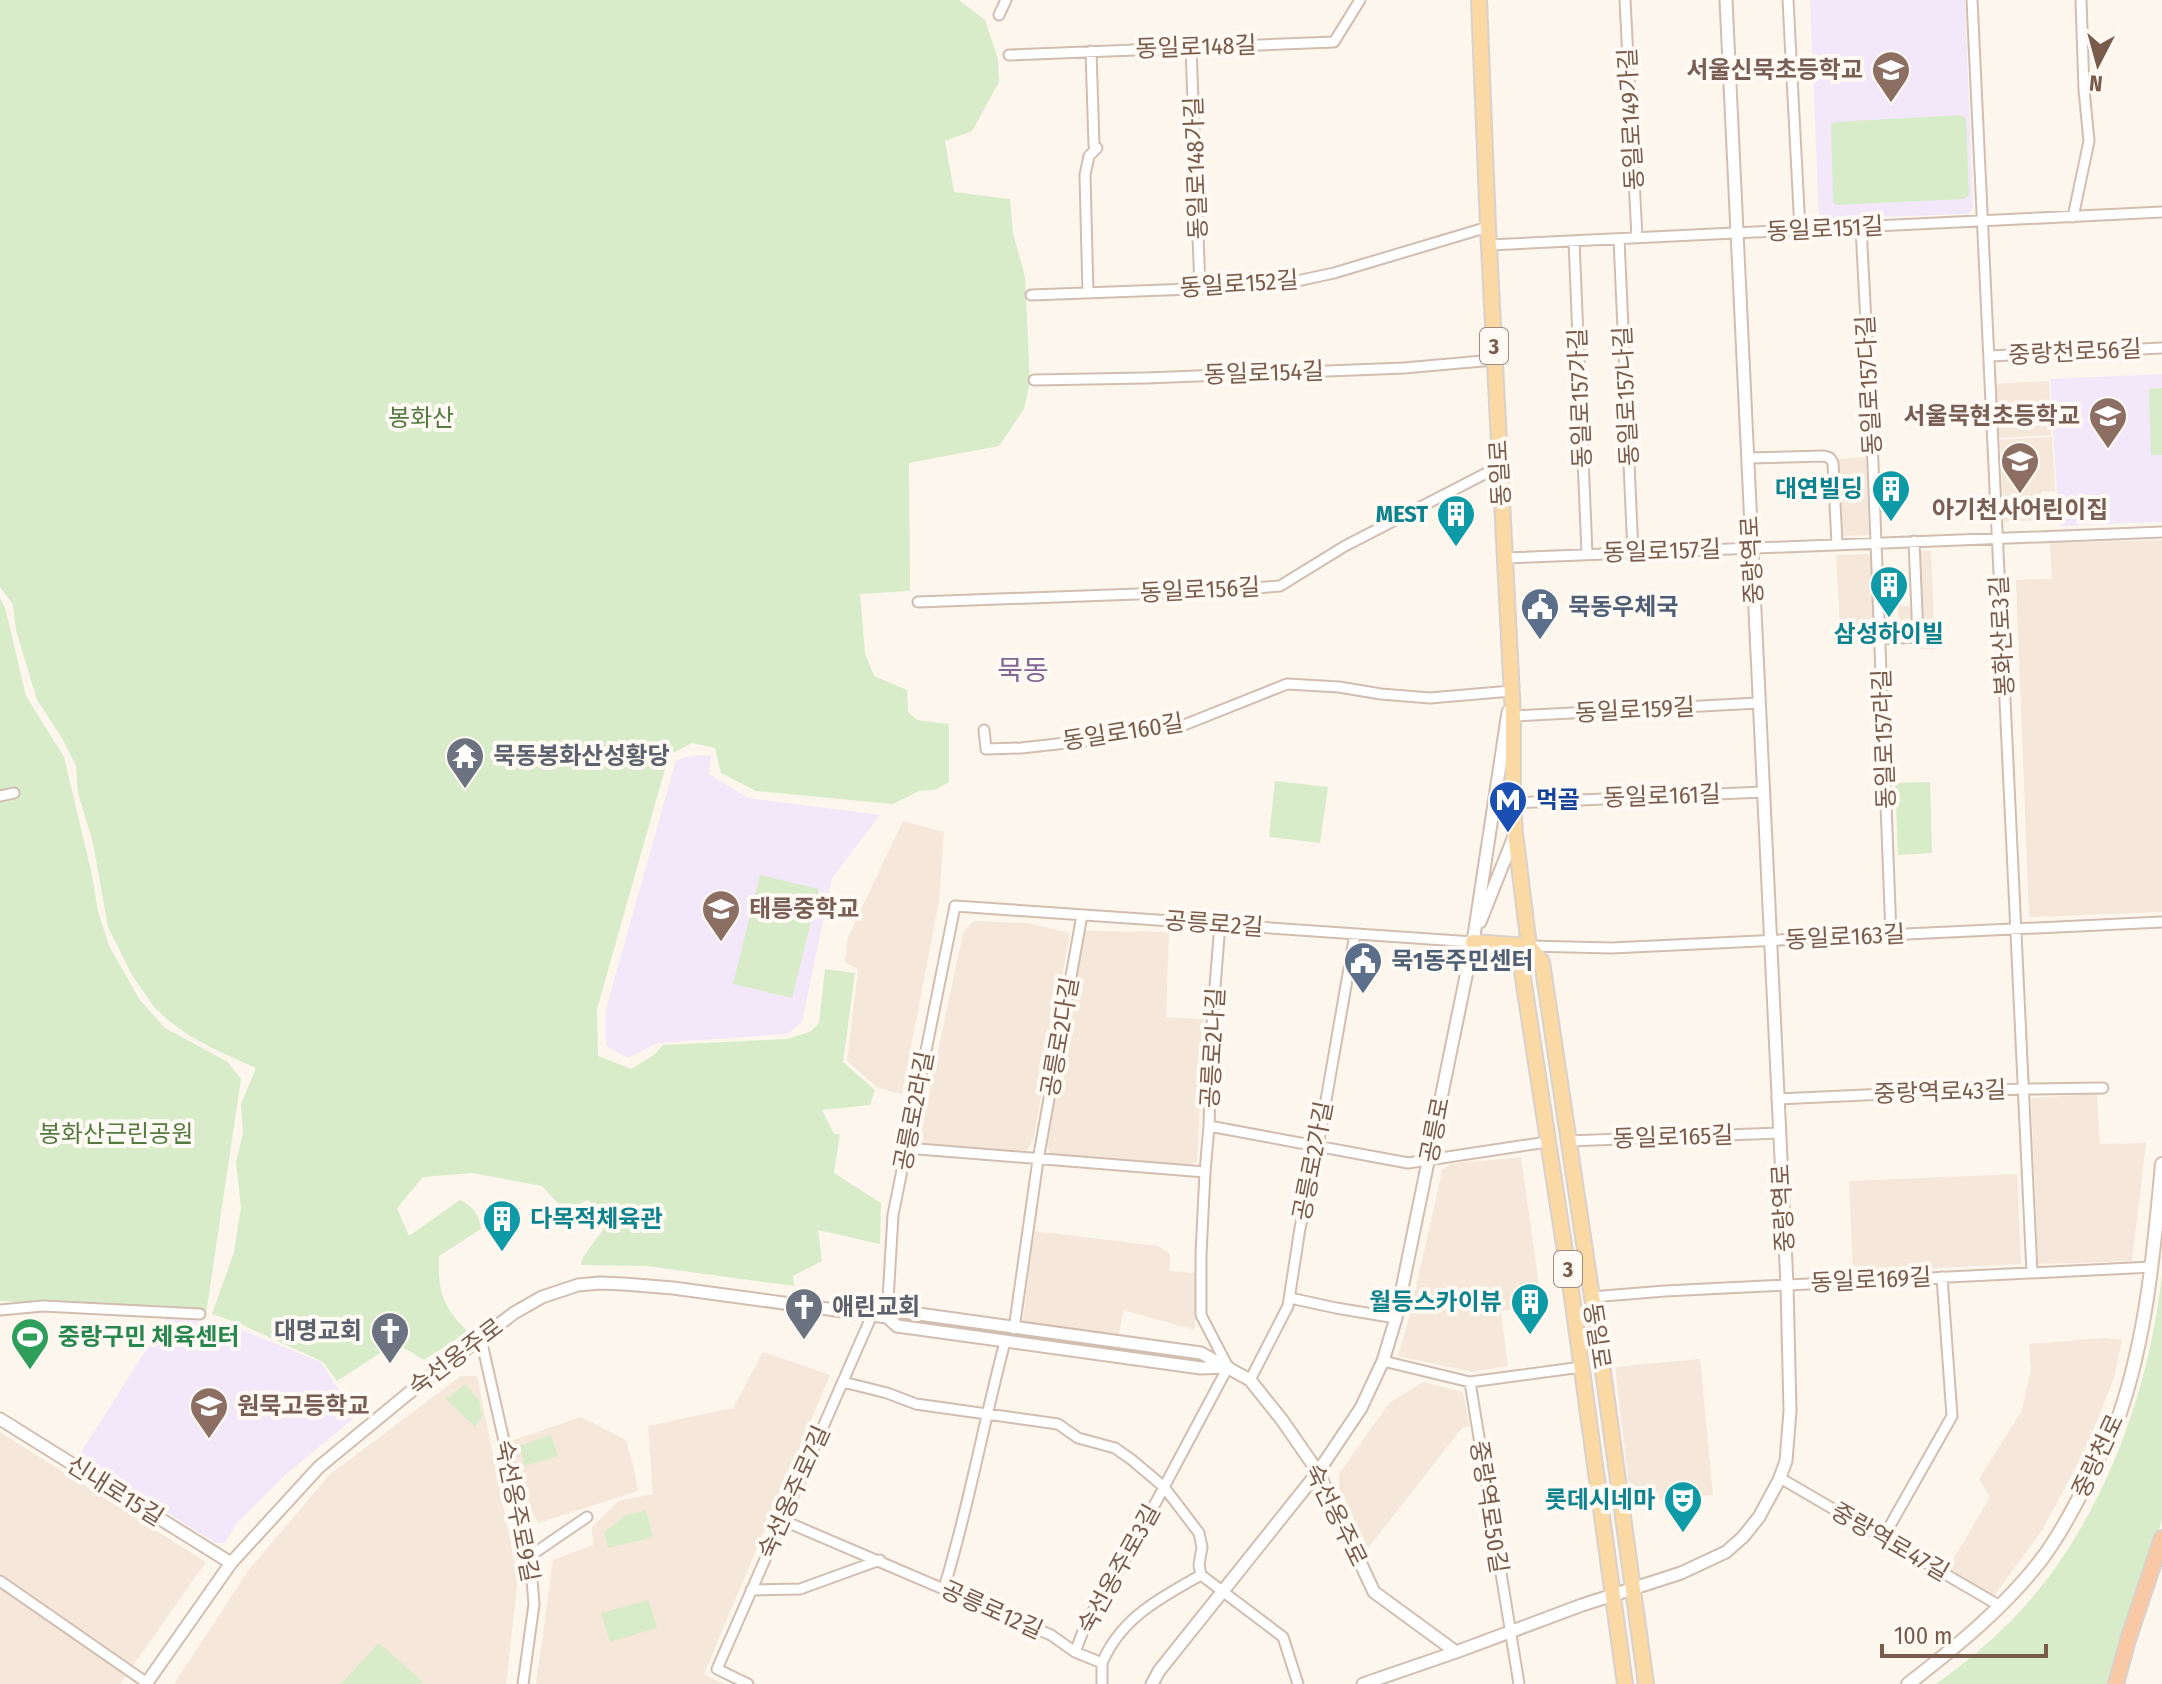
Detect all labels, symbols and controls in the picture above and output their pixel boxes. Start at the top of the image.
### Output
north arrow [2058,24,2138,104]
street label: 동일로148길 [1135,31,1257,63]
street label: 동일로149가길 [1613,47,1649,191]
school or university icon: 서울신묵초등학교 [1870,49,1912,104]
place label: 서울신묵초등학교 [1686,56,1863,84]
text: N [2088,69,2104,98]
street label: 동일로148가길 [1180,96,1212,240]
street label: 동일로151길 [1766,212,1884,246]
street label: 동일로152길 [1179,266,1299,302]
street label: 동일로157다길 [1851,314,1887,456]
street label: 동일로157나길 [1608,325,1644,467]
road number: 3 [1480,328,1508,364]
street label: 동일로157가길 [1564,328,1596,468]
street label: 중랑천로56길 [2008,335,2142,369]
street label: 동일로154길 [1203,357,1325,389]
school or university icon: 서울묵현초등학교 [2087,395,2129,450]
place label: 서울묵현초등학교 [1903,402,2080,430]
park label: 봉화산 [388,404,454,432]
street label: 동일로 [1484,439,1516,507]
school or university icon: 아기천사어린이집 [1999,440,2041,495]
building icon: 대연빌딩 [1870,468,1912,523]
place label: 대연빌딩 [1775,475,1863,503]
building icon: MEST [1435,493,1477,548]
place label: 아기천사어린이집 [1932,496,2108,524]
place label: MEST [1376,500,1428,528]
street label: 중랑역로 [1736,515,1768,605]
street label: 동일로157길 [1603,535,1721,567]
building icon: 삼성하이빌 [1868,564,1910,619]
street label: 동일로156길 [1139,573,1261,607]
street label: 봉화산로3길 [1985,575,2019,697]
public building icon: 묵동우체국 [1519,586,1561,641]
place label: 묵동우체국 [1568,593,1678,621]
place label: 삼성하이빌 [1834,620,1944,648]
district label: 묵동 [997,654,1049,687]
street label: 동일로157라길 [1868,669,1900,809]
street label: 동일로159길 [1574,693,1696,727]
street label: 동일로160길 [1061,709,1185,755]
temple icon: 묵동봉화산성황당 [444,735,486,790]
place label: 묵동봉화산성황당 [493,742,670,770]
metro station icon: 먹골 [1487,779,1529,834]
street label: 동일로161길 [1603,780,1721,812]
place label: 먹골 [1536,786,1580,814]
school or university icon: 태릉중학교 [700,888,742,943]
place label: 태릉중학교 [749,895,859,923]
street label: 공릉로2길 [1164,907,1264,941]
street label: 동일로163길 [1784,920,1906,954]
public building icon: 묵1동주민센터 [1342,940,1384,995]
place label: 묵1동주민센터 [1391,947,1534,975]
street label: 공릉로2다길 [1036,975,1084,1099]
street label: 공릉로2나길 [1196,987,1230,1109]
street label: 공릉로2라길 [889,1049,939,1173]
street label: 중랑역로43길 [1873,1076,2007,1108]
street label: 공릉로 [1415,1095,1455,1165]
street label: 공릉로2가길 [1288,1099,1338,1223]
park label: 봉화산근린공원 [39,1120,193,1148]
street label: 동일로165길 [1612,1121,1734,1153]
street label: 중랑역로 [1767,1163,1799,1253]
building icon: 다목적체육관 [481,1198,523,1253]
place label: 다목적체육관 [530,1205,662,1233]
road number: 3 [1554,1251,1582,1287]
street label: 동일로169길 [1810,1263,1932,1297]
building icon: 월등스카이뷰 [1509,1281,1551,1336]
church icon: 애린교회 [783,1286,825,1341]
place label: 월등스카이뷰 [1370,1288,1502,1316]
place label: 애린교회 [832,1293,920,1321]
street label: 동일로 [1578,1301,1616,1371]
church icon: 대명교회 [369,1310,411,1365]
street label: 숙선옹주로 [403,1313,509,1401]
sports icon: 중랑구민 체육센터 [9,1316,51,1371]
place label: 대명교회 [274,1317,362,1345]
place label: 중랑구민 체육센터 [58,1323,240,1351]
school or university icon: 원묵고등학교 [188,1385,230,1440]
place label: 원묵고등학교 [237,1392,369,1420]
street label: 중랑천로 [2067,1410,2129,1502]
street label: 숙선옹주로7길 [752,1421,836,1563]
street label: 숙선옹주로9길 [490,1438,544,1584]
street label: 중랑역로50길 [1465,1439,1513,1575]
street label: 신내로15길 [61,1450,169,1532]
street label: 숙선옹주로 [1299,1459,1373,1571]
theatre icon: 롯데시네마 [1662,1479,1704,1534]
place label: 롯데시네마 [1545,1486,1655,1514]
street label: 중랑역로47길 [1826,1497,1954,1587]
street label: 숙선옹주로3길 [1072,1500,1166,1638]
street label: 공릉로12길 [937,1575,1047,1645]
scale bar [1882,1608,2046,1658]
text: 100 m [1894,1622,1952,1650]

